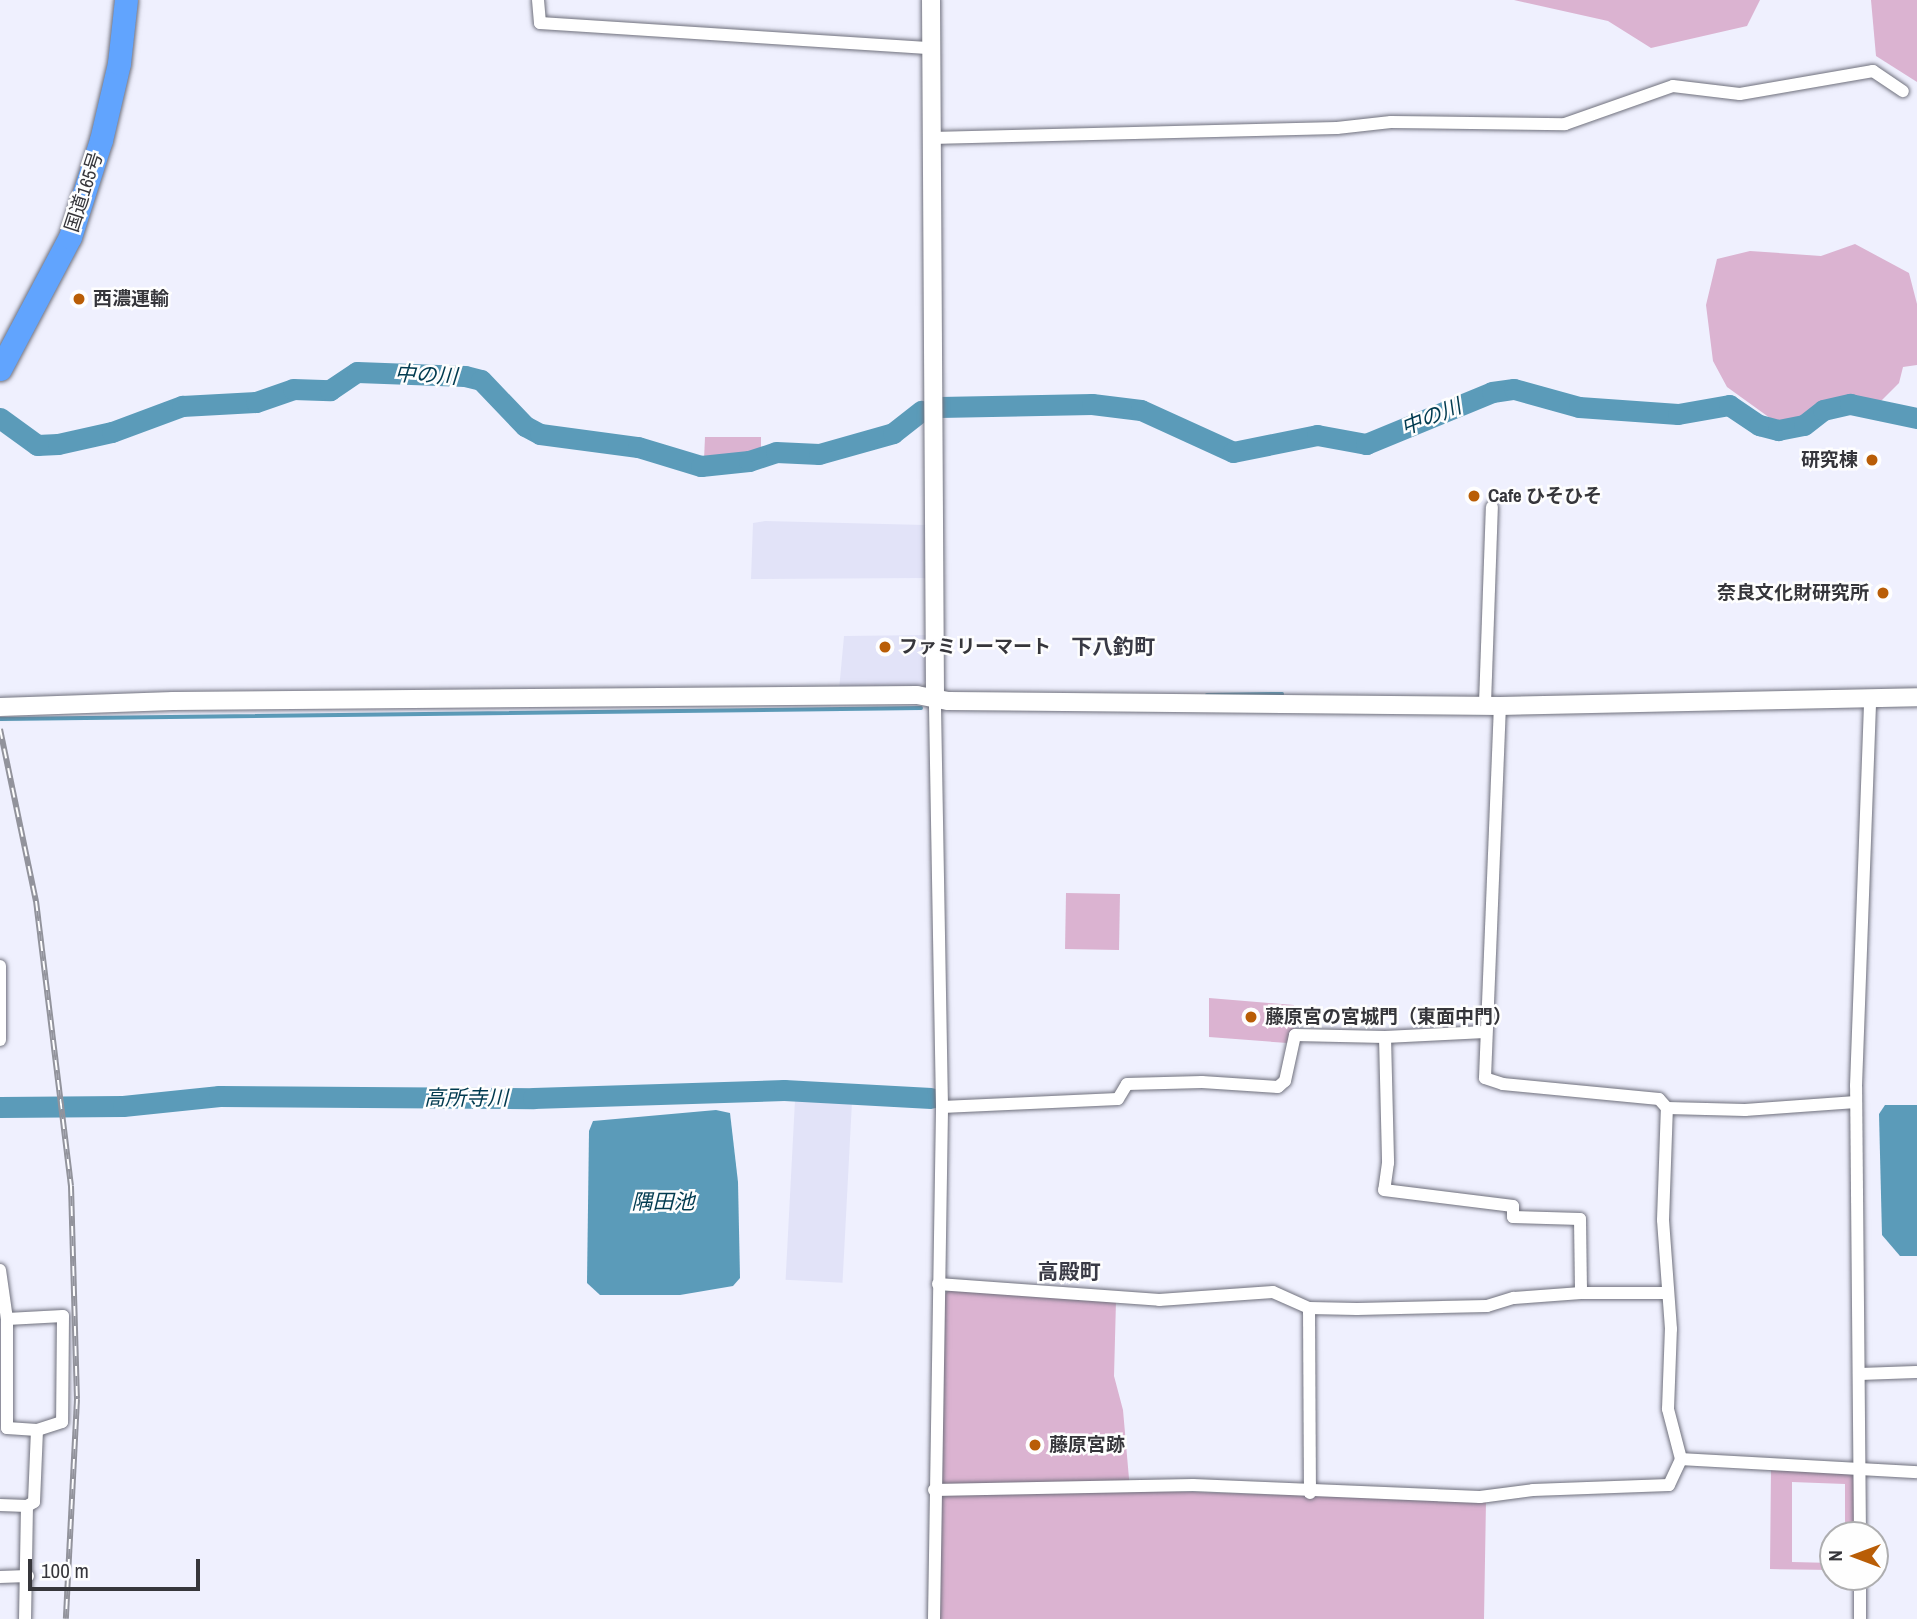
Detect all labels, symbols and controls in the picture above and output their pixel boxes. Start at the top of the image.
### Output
street label: 国道165号 [60,149,108,235]
place label: 西濃運輸 [93,288,169,310]
marker: 西濃運輸 [71,291,87,307]
water label: 中の川 [394,361,458,389]
water label: 中の川 [1397,394,1465,440]
place label: 研究棟 [1801,449,1858,471]
marker: 研究棟 [1864,452,1880,468]
place label: Cafe ひそひそ [1488,485,1602,507]
marker: Cafe ひそひそ [1466,488,1482,504]
place label: 奈良文化財研究所 [1717,582,1869,604]
marker: 奈良文化財研究所 [1875,585,1891,601]
district label: 下八釣町 [1071,634,1155,660]
place label: ファミリーマート [899,636,1051,658]
marker: ファミリーマート [877,639,893,655]
place label: 藤原宮の宮城門（東面中門） [1265,1006,1512,1028]
marker: 藤原宮の宮城門（東面中門） [1243,1009,1259,1025]
water label: 高所寺川 [424,1085,508,1111]
water label: 隅田池 [632,1189,694,1215]
district label: 高殿町 [1038,1259,1100,1285]
place label: 藤原宮跡 [1049,1434,1125,1456]
marker: 藤原宮跡 [1027,1437,1043,1453]
north arrow [1819,1521,1889,1591]
scale bar [32,1546,203,1590]
text: N [1822,1550,1848,1562]
text: 100 m [41,1556,89,1585]

